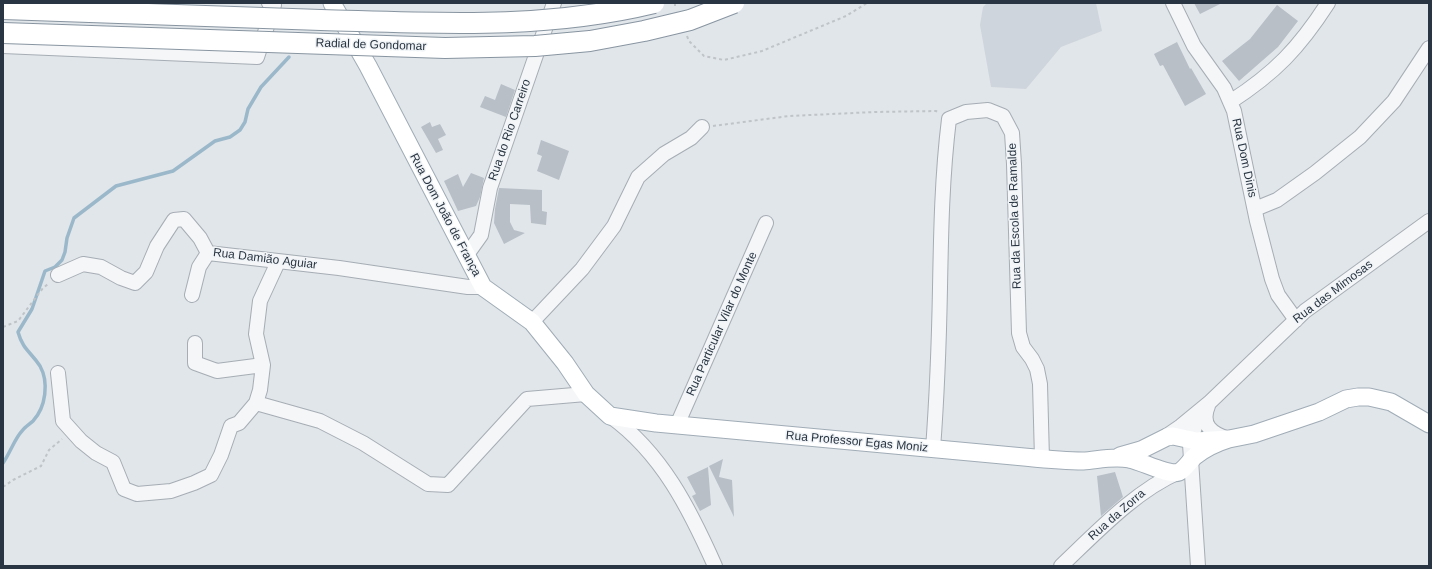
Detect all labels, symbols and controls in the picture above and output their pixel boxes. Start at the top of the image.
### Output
street label: Radial de Gondomar [315,36,427,54]
street label: Rua do Rio Carreiro [486,77,534,183]
street label: Rua Dom Dinis [1229,117,1259,199]
street label: Rua da Escola de Ramalde [1005,143,1025,289]
street label: Rua Dom João de França [406,151,484,279]
street label: Rua Damião Aguiar [212,245,318,273]
street label: Rua Particular Vilar do Monte [684,250,760,398]
street label: Rua das Mimosas [1290,257,1376,327]
street label: Rua Professor Egas Moniz [785,429,929,455]
street label: Rua da Zorra [1086,486,1148,544]

